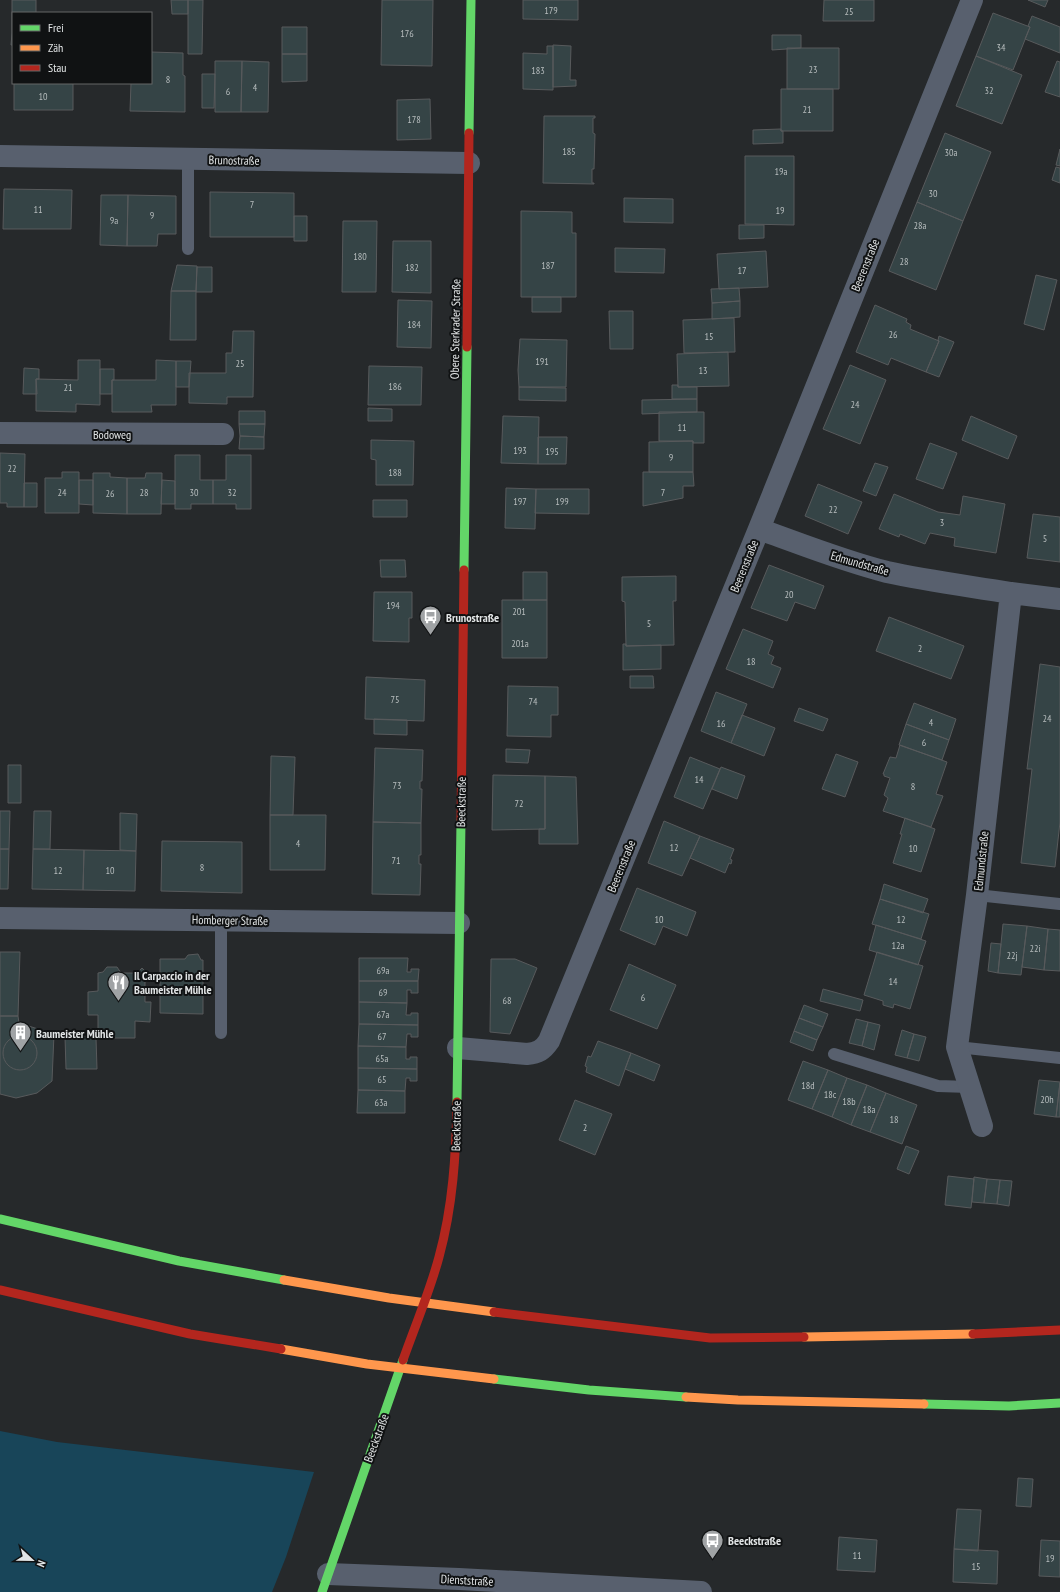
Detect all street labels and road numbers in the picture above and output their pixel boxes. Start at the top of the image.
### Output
street label: Brunostraße [208,152,260,168]
street label: Beerenstraße [848,237,882,293]
street label: Obere Sterkrader Straße [447,279,463,379]
street label: Bodoweg [93,427,131,442]
street label: Beerenstraße [727,538,761,594]
street label: Edmundstraße [829,548,891,579]
street label: Beeckstraße [453,777,469,827]
street label: Edmundstraße [970,830,992,892]
street label: Beerenstraße [604,838,638,894]
street label: Homberger Straße [192,912,268,928]
street label: Beeckstraße [448,1101,464,1151]
street label: Beeckstraße [360,1412,392,1464]
street label: Dienststraße [440,1571,494,1589]

